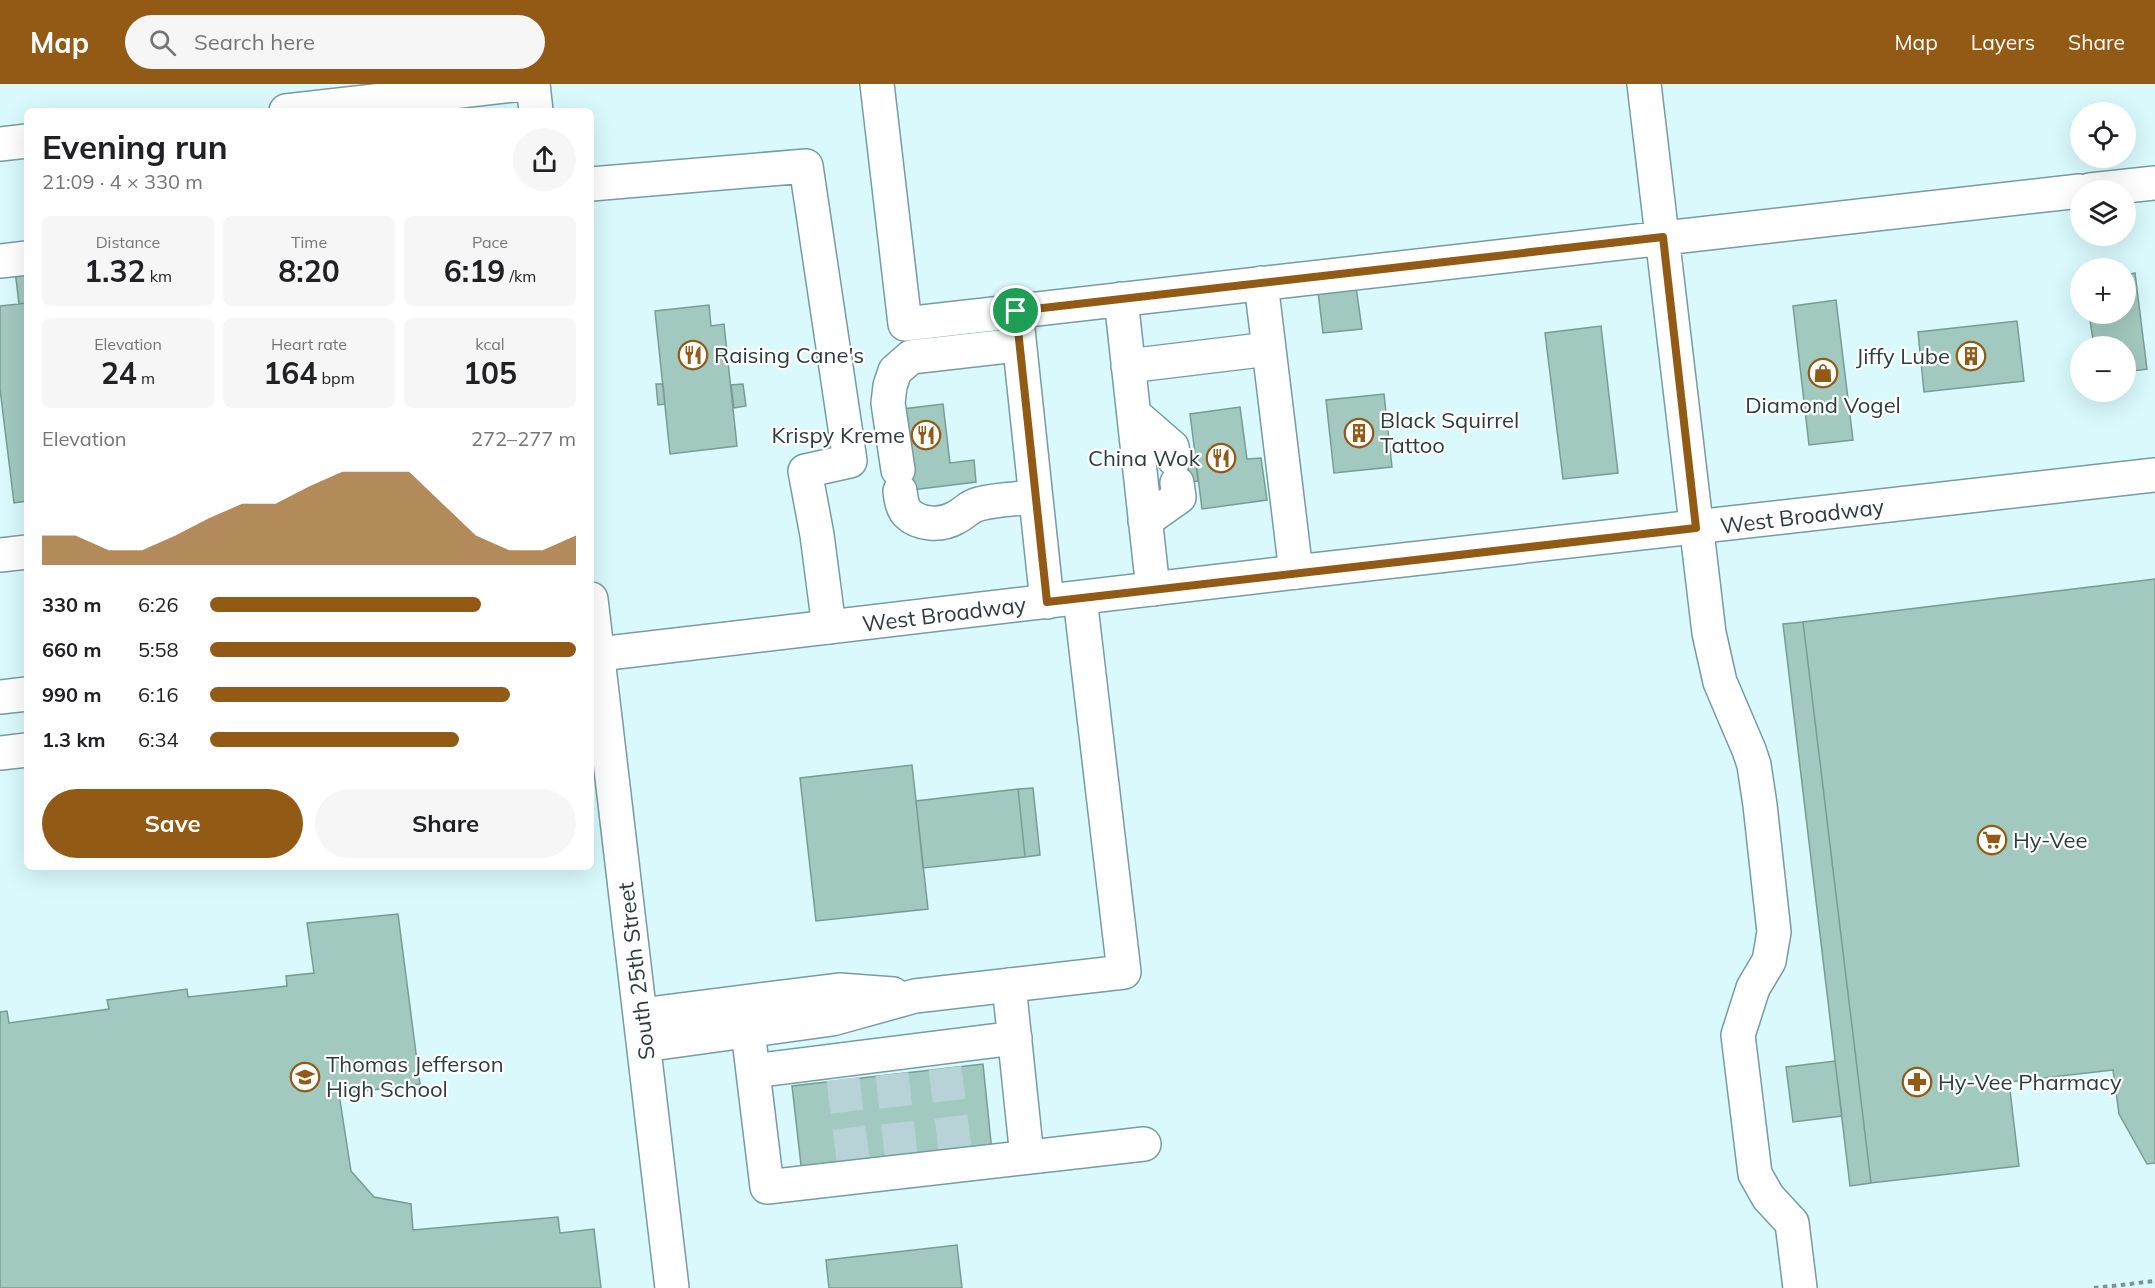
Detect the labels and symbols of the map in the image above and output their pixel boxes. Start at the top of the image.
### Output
pin [990,285,1041,336]
restaurant icon: Raising Cane's [677,339,709,371]
building icon: Jiffy Lube [1955,340,1987,372]
place label: Raising Cane's [714,341,864,369]
place label: Jiffy Lube [1856,342,1950,370]
shop icon: Diamond Vogel [1807,357,1839,389]
place label: Diamond Vogel [1745,391,1901,419]
place label: Black Squirrel Tattoo [1380,406,1519,459]
building icon: Black Squirrel Tattoo [1343,417,1375,449]
restaurant icon: Krispy Kreme [910,419,942,451]
place label: Krispy Kreme [771,421,905,449]
restaurant icon: China Wok [1205,442,1237,474]
place label: China Wok [1088,444,1201,472]
street label: West Broadway [1718,492,1886,540]
street label: West Broadway [860,590,1028,638]
supermarket icon: Hy-Vee [1976,824,2008,856]
place label: Hy-Vee [2013,826,2088,854]
street label: South 25th Street [611,880,661,1061]
place label: Thomas Jefferson High School [326,1050,504,1103]
school or university icon: Thomas Jefferson High School [289,1061,321,1093]
pharmacy icon: Hy-Vee Pharmacy [1901,1066,1933,1098]
place label: Hy-Vee Pharmacy [1938,1068,2122,1096]

